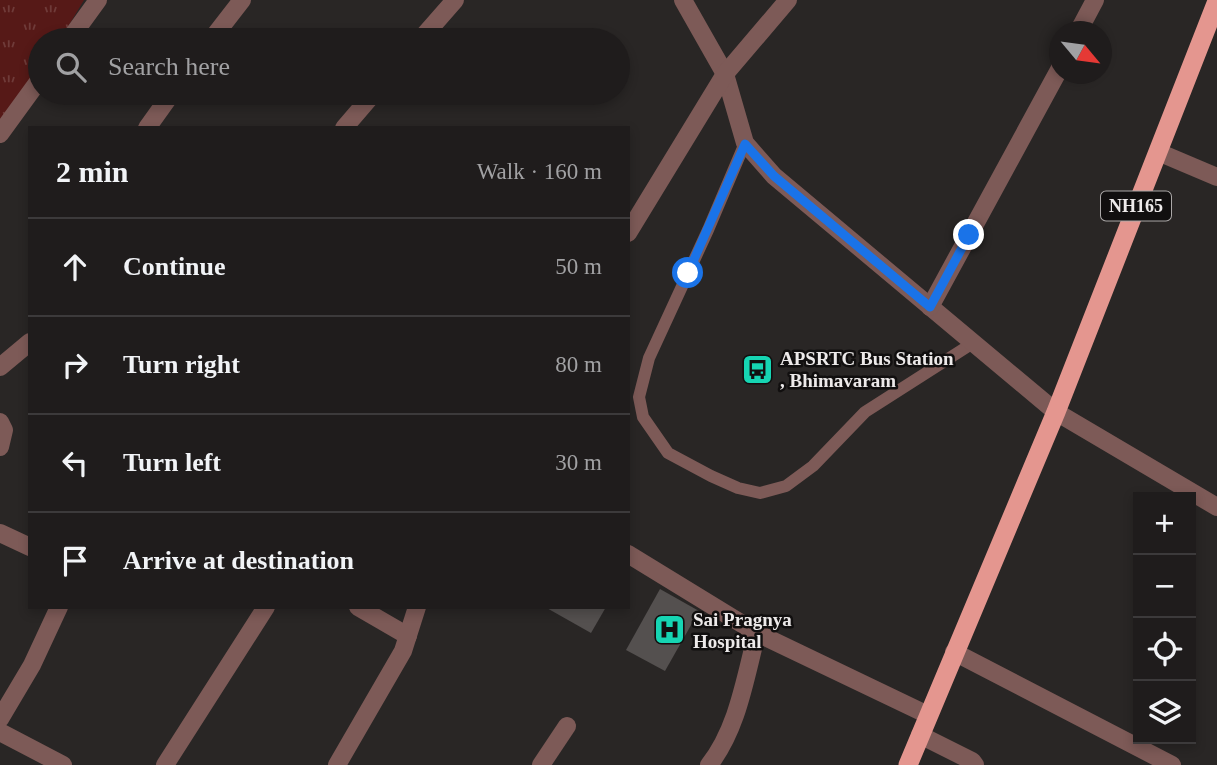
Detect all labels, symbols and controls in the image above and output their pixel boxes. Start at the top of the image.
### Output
north arrow [1049,21,1112,84]
search box [28,28,630,105]
icon: search [52,48,90,86]
text: Search here [108,52,230,81]
text: 2 min [56,155,129,188]
text: Walk · 160 m [477,159,602,184]
road number: NH165 [1101,191,1171,220]
route end [953,219,984,250]
icon: ahead [56,248,94,286]
text: Continue [123,252,226,281]
text: 50 m [555,254,602,279]
route start [672,257,703,288]
icon: right [56,346,94,384]
place label: APSRTC Bus Station , Bhimavaram [780,348,954,391]
text: Turn right [123,350,240,379]
text: 80 m [555,352,602,377]
bus stop icon: APSRTC Bus Station , Bhimavaram [740,352,774,386]
icon: left [56,444,94,482]
text: Turn left [123,448,221,477]
text: 30 m [555,450,602,475]
map controls [1133,492,1196,744]
button: + [1133,492,1196,555]
icon: arrive [56,542,94,580]
text: Arrive at destination [123,546,354,575]
button: − [1133,555,1196,618]
place label: Sai Pragnya Hospital [693,609,792,652]
hospital icon: Sai Pragnya Hospital [653,613,687,647]
button: locate [1133,618,1196,681]
button: layers [1133,681,1196,744]

